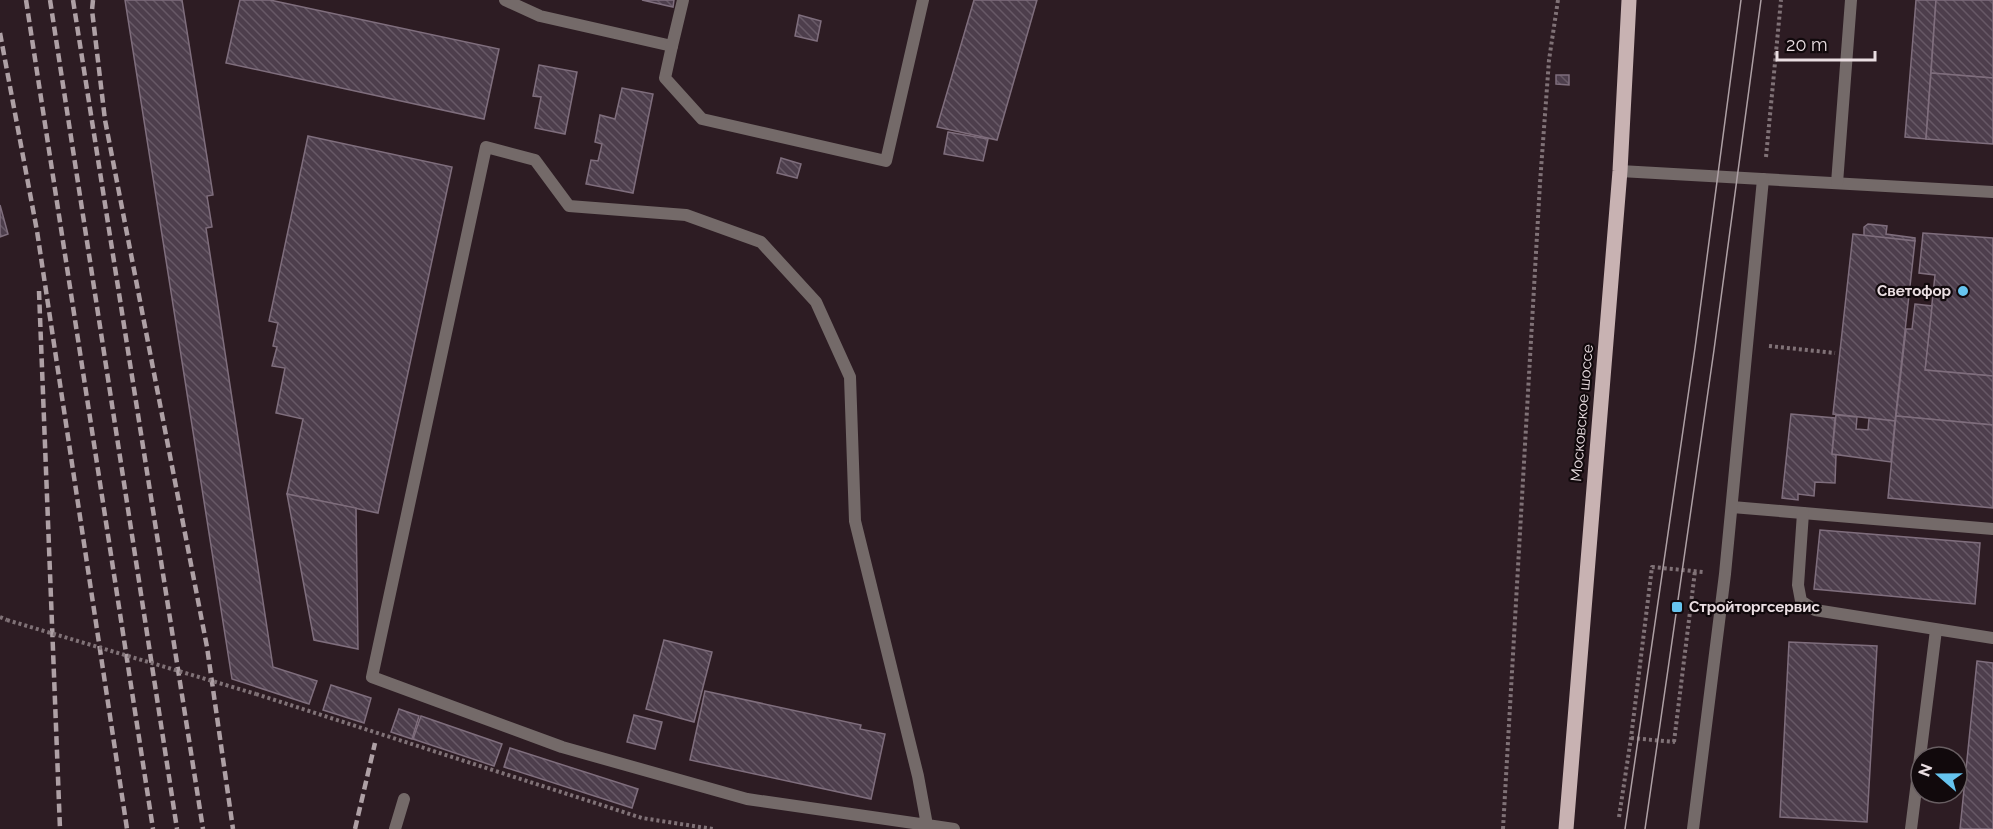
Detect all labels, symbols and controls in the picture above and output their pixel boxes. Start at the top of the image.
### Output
scale bar [1777,24,1874,62]
text: 20 m [1786,34,1828,55]
place label: Светофор [1877,282,1951,300]
marker: Светофор [1956,284,1970,298]
street label: Московское шоссе [1567,343,1597,482]
place label: Стройторгсервис [1689,598,1821,616]
marker: Стройторгсервис [1670,600,1684,614]
north arrow [1909,745,1969,805]
text: N [1914,761,1936,779]

